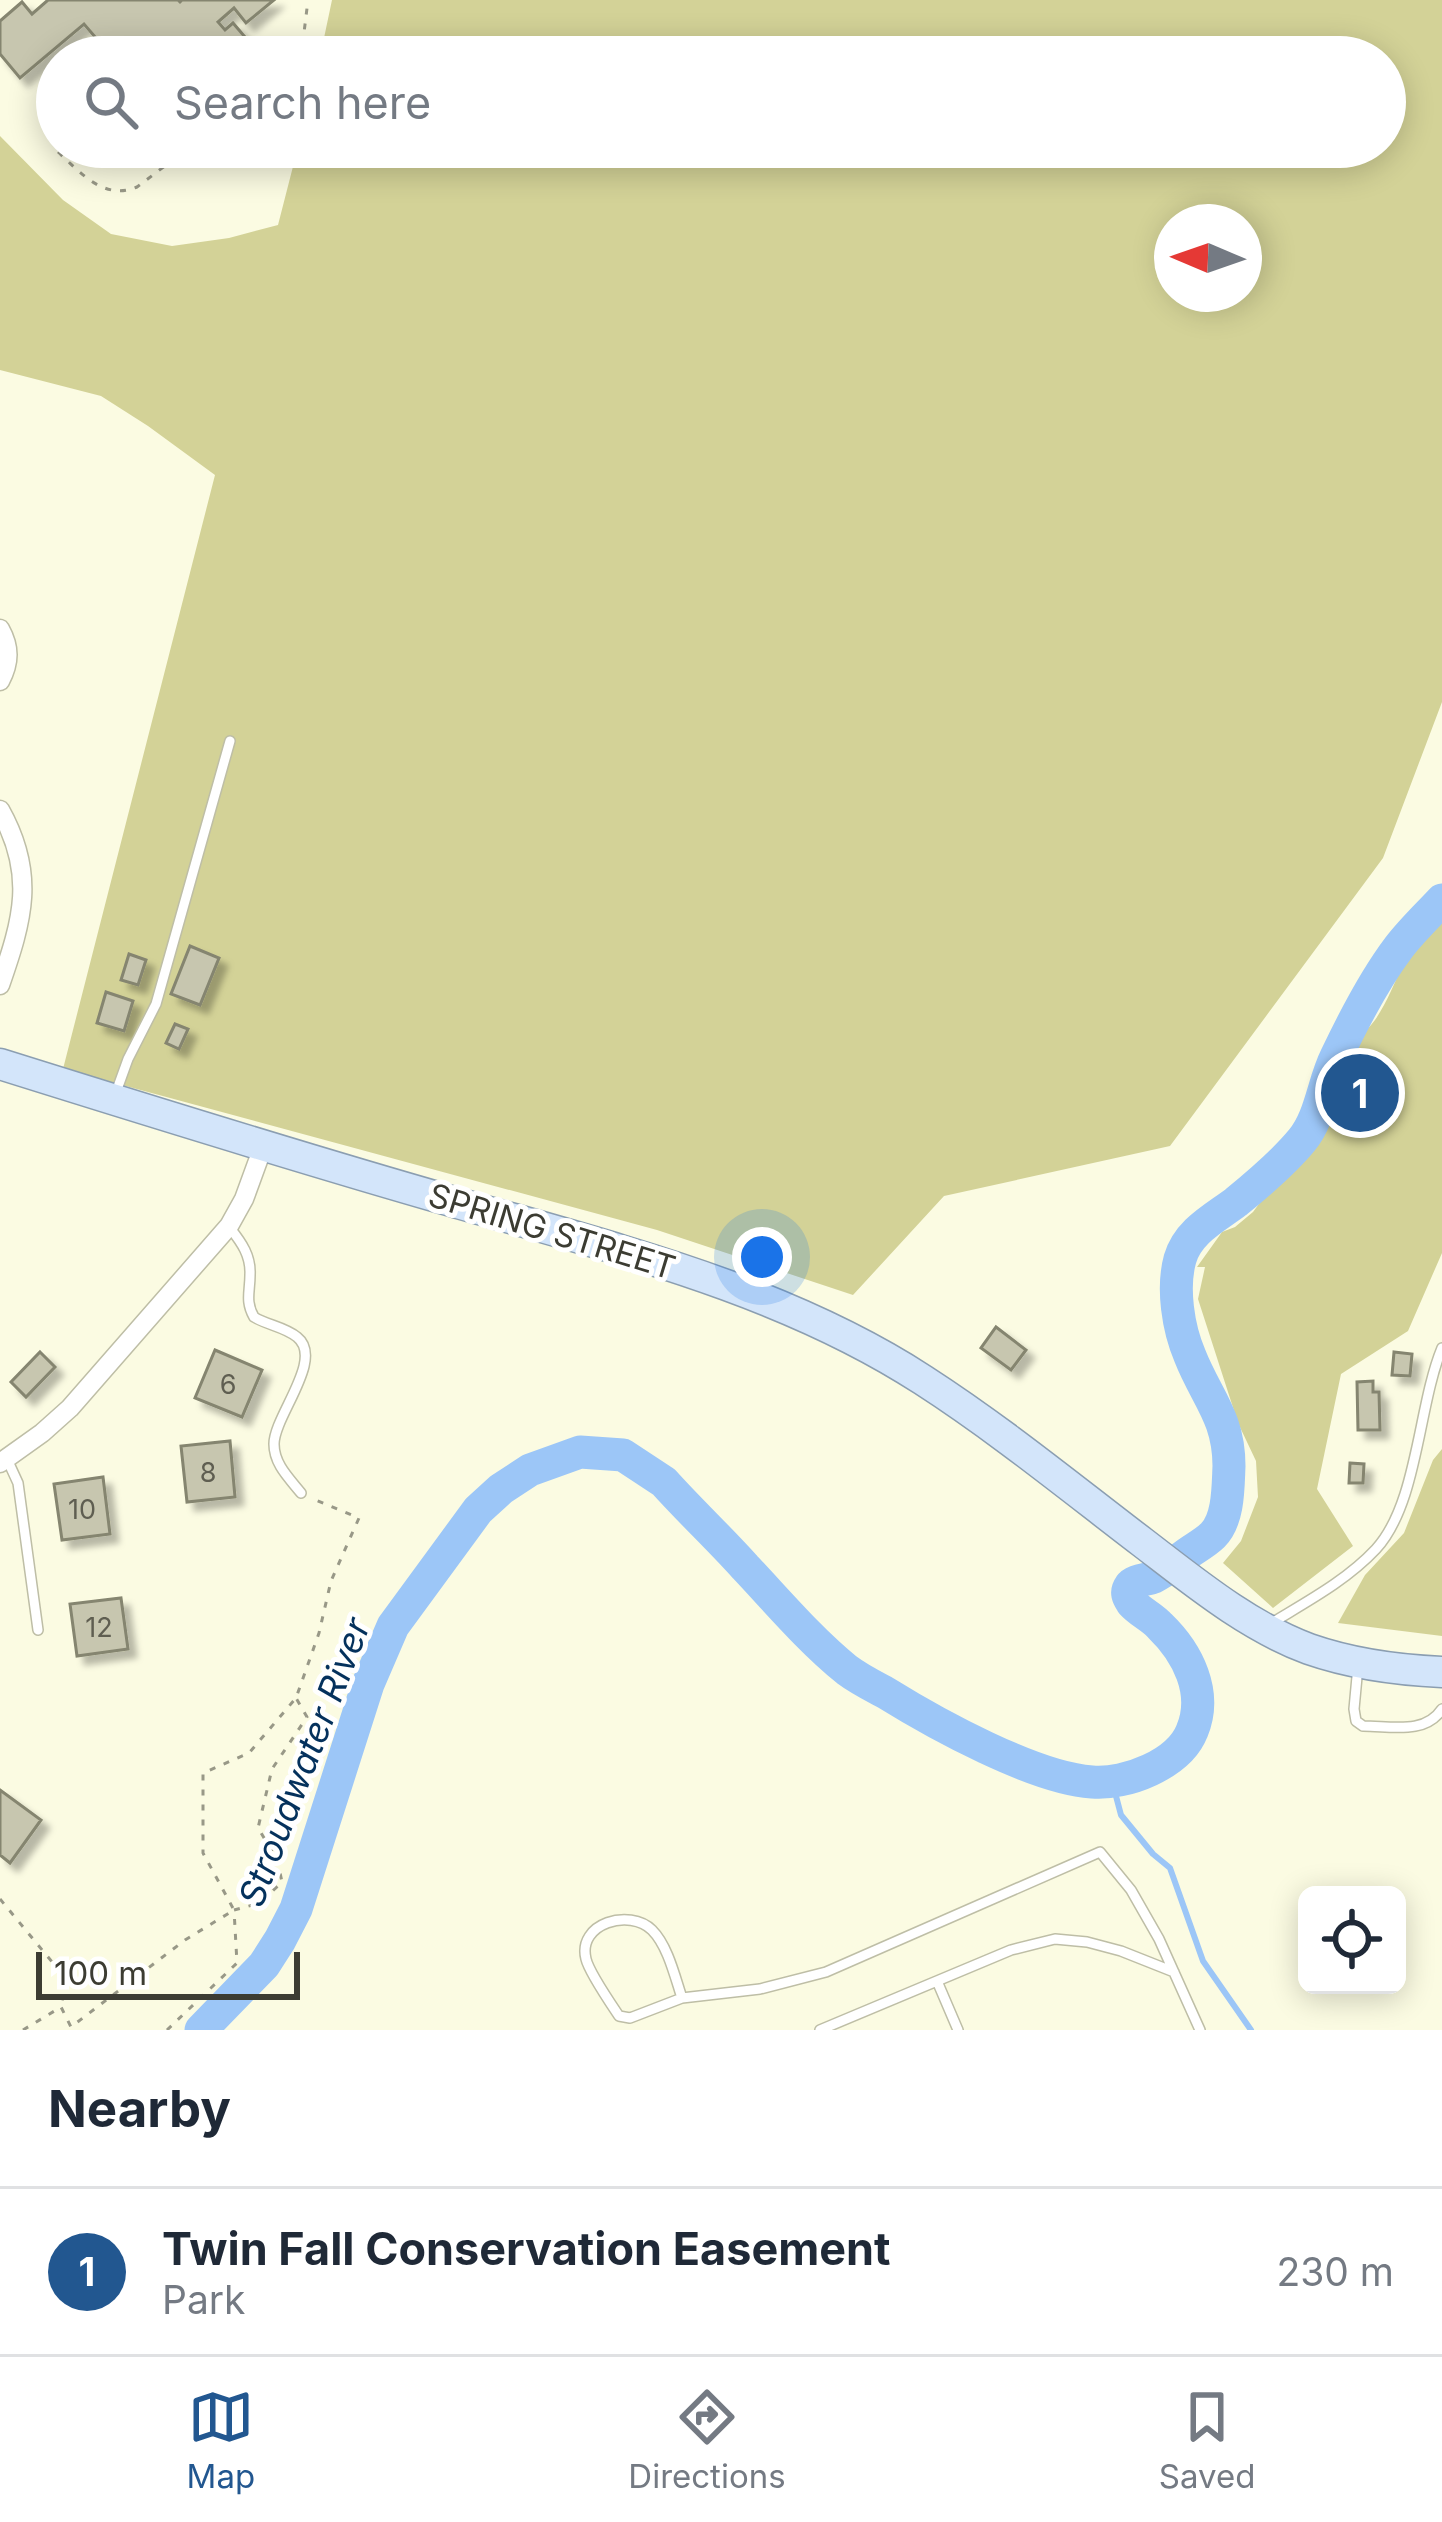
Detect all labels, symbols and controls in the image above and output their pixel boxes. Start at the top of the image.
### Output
search box [36,36,1406,168]
icon: search [78,69,144,135]
text: Search here [174,75,431,130]
north arrow [1154,204,1262,312]
pin: 1 [1321,1048,1399,1138]
street label: SPRING STREET [424,1174,680,1288]
your location [732,1227,792,1287]
house number: 6 [220,1368,236,1401]
house number: 8 [200,1456,216,1489]
house number: 10 [68,1493,96,1526]
water label: Stroudwater River [229,1610,380,1912]
house number: 12 [85,1611,113,1644]
map controls [1298,1886,1406,1994]
button: locate [1298,1886,1406,1994]
scale bar [36,1946,300,1999]
text: 100 m [54,1953,147,1993]
text: Nearby [48,2078,231,2139]
text: Twin Fall Conservation Easement [162,2221,891,2276]
text: 1 [79,2248,95,2295]
text: 230 m [1276,2248,1394,2295]
text: Park [162,2276,246,2323]
tab: Map [187,2384,255,2496]
tab: Directions [628,2384,786,2496]
tab: Saved [1159,2384,1255,2496]

